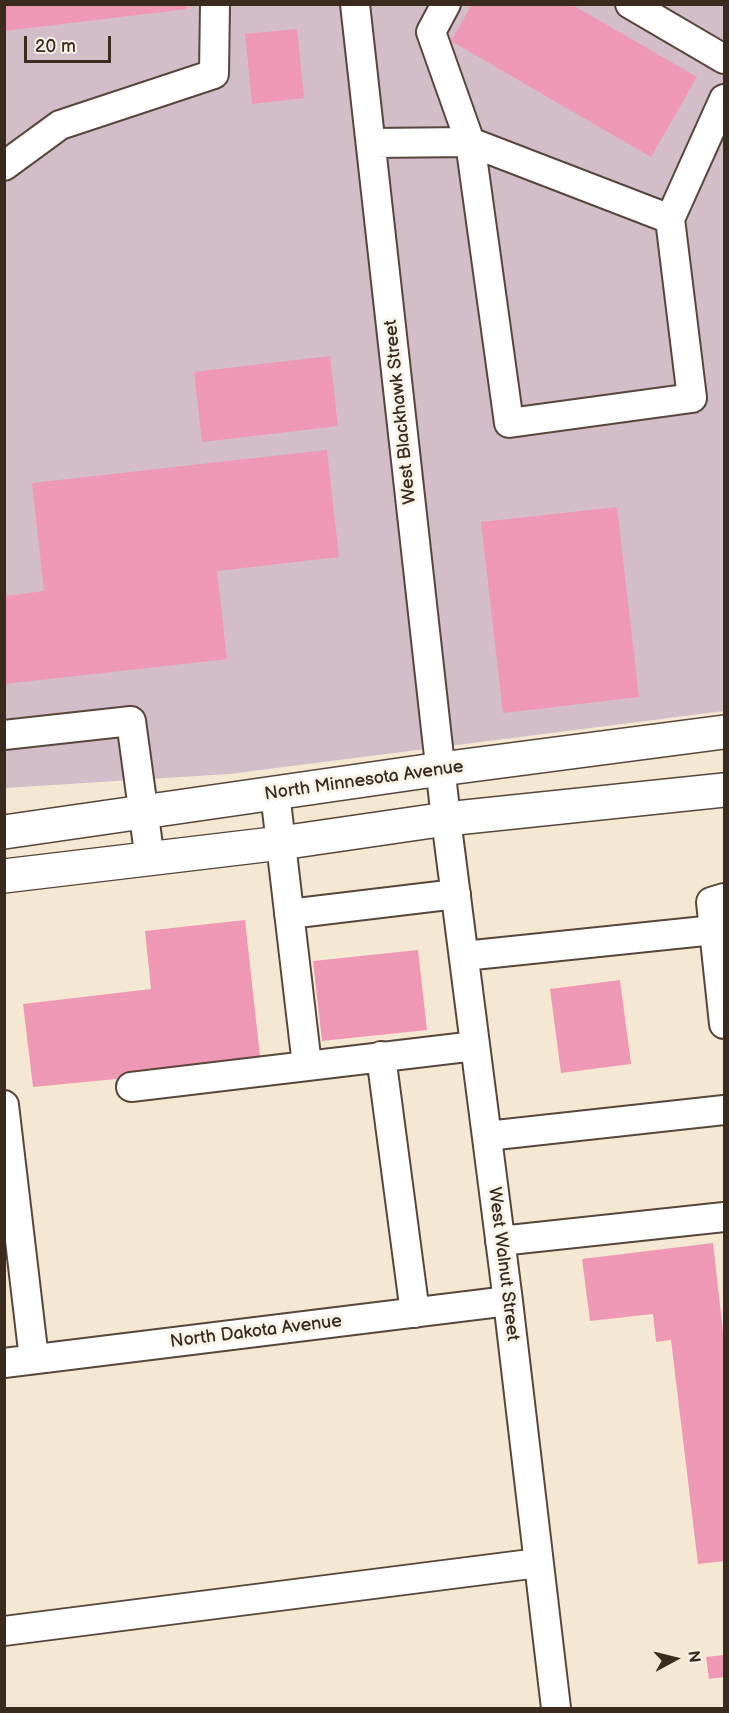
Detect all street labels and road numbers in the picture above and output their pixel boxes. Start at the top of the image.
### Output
street label: West Blackhawk Street [381,319,421,505]
street label: North Minnesota Avenue [263,756,465,806]
street label: West Walnut Street [483,1186,523,1342]
street label: North Dakota Avenue [169,1311,343,1353]

